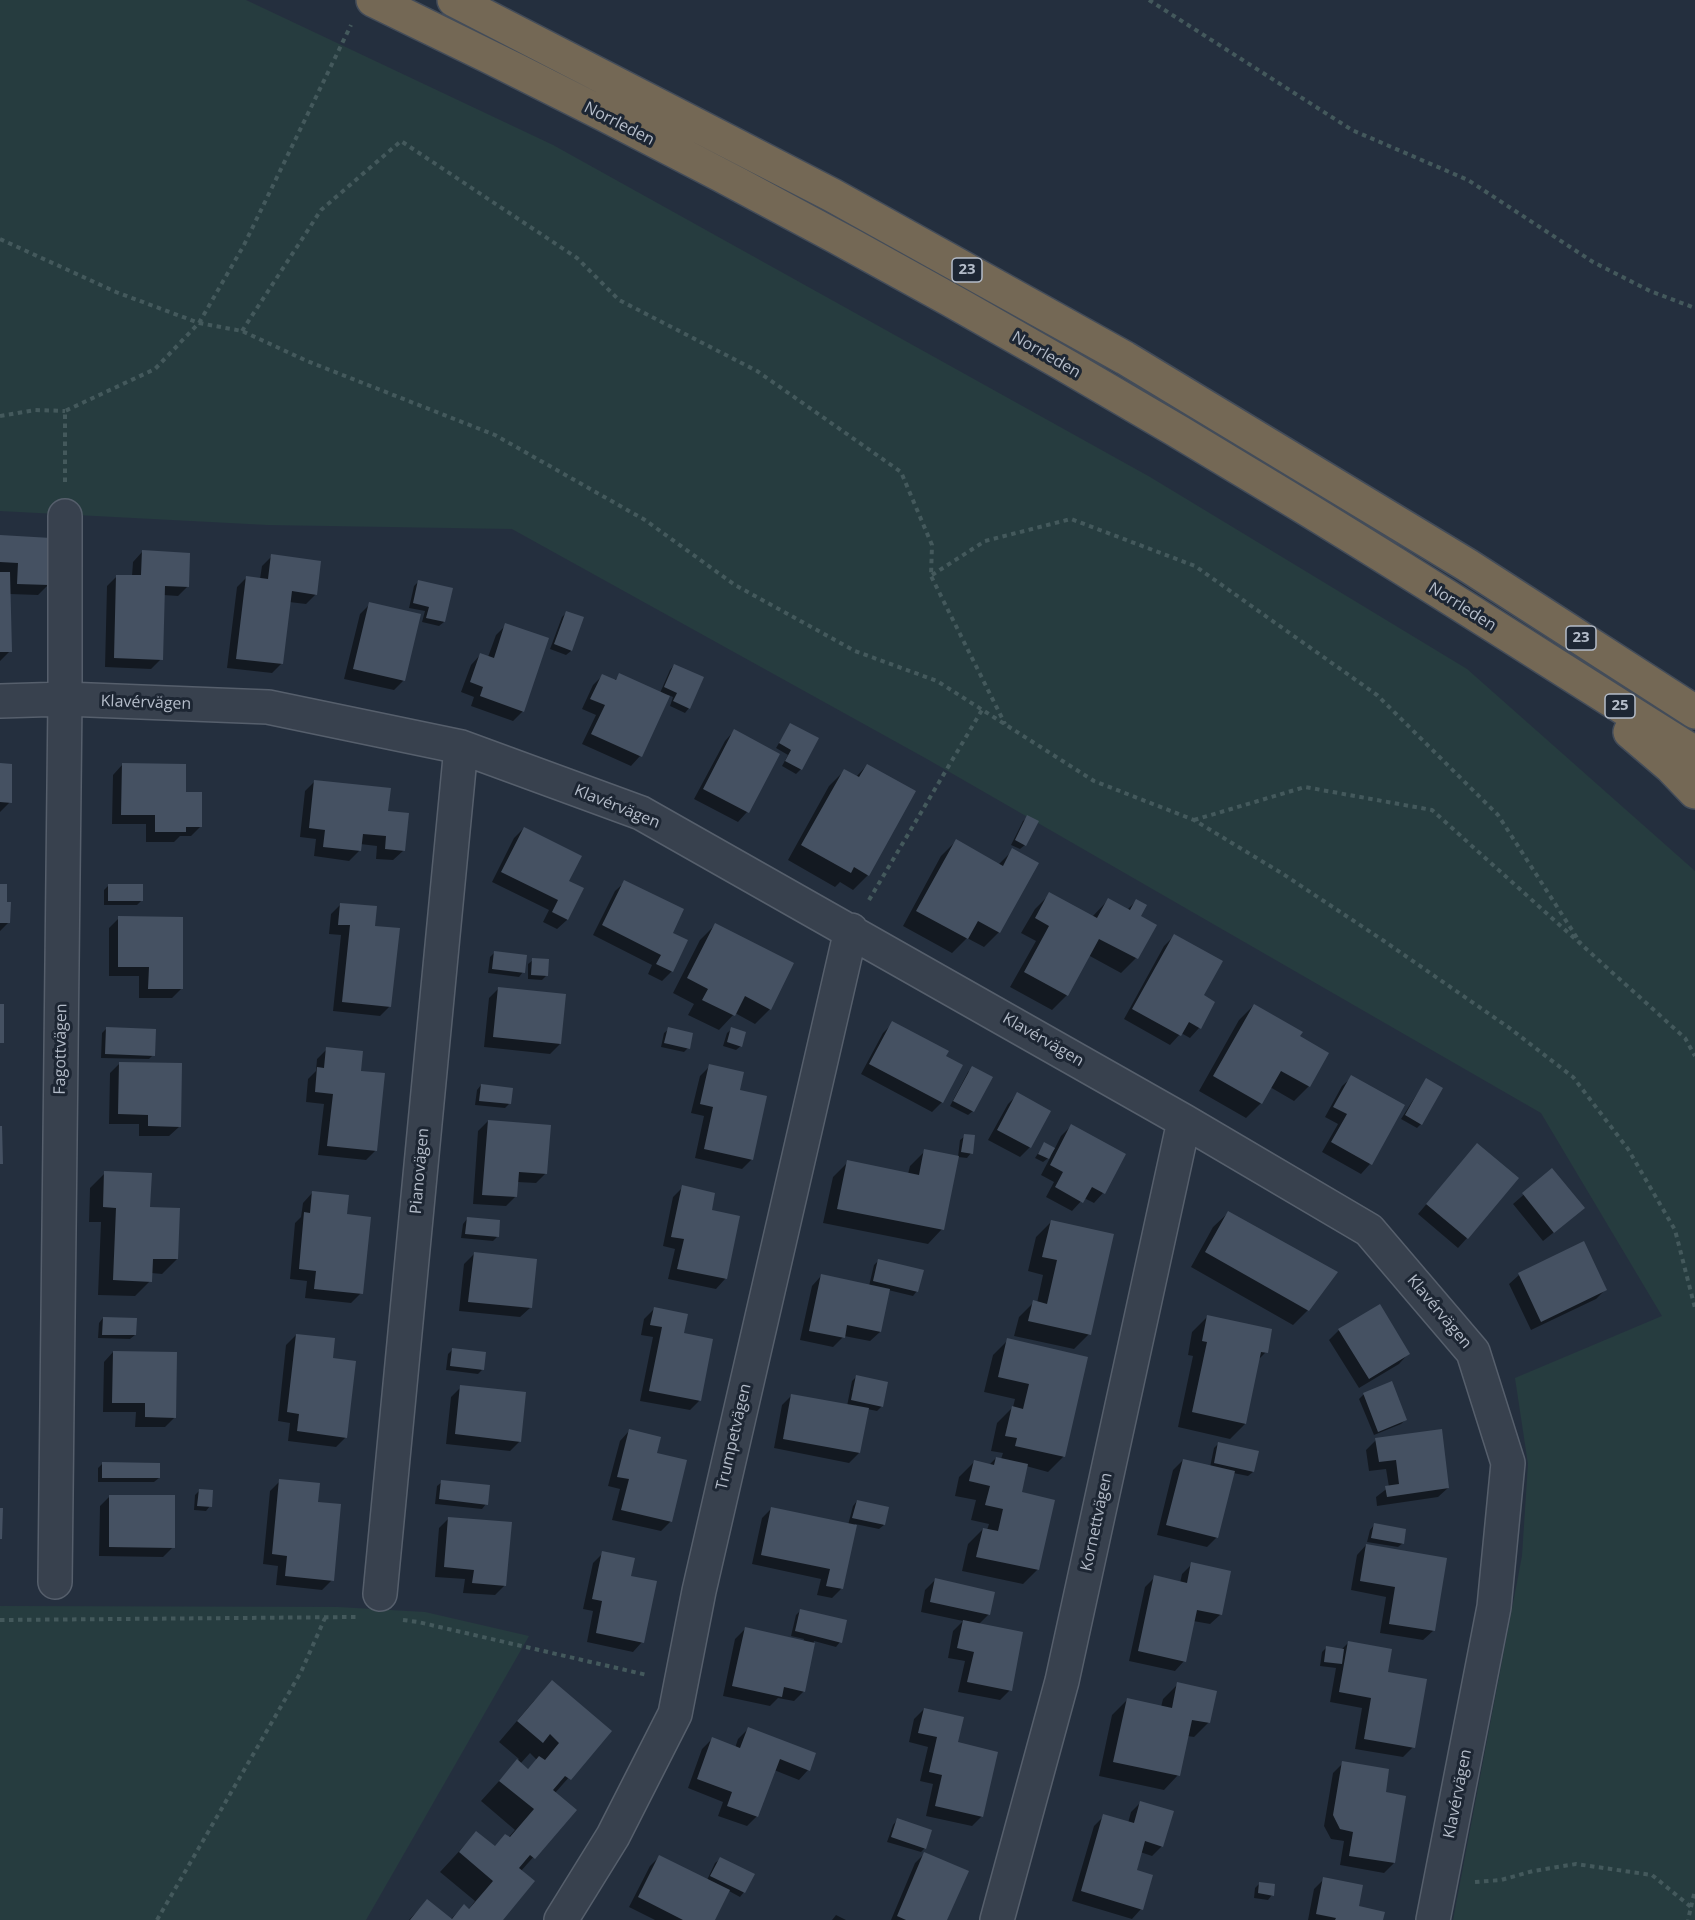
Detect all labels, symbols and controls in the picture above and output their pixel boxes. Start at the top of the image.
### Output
street label: Norrleden [581,98,657,150]
road number: 23 [952,258,982,282]
street label: Norrleden [1008,328,1084,382]
street label: Norrleden [1425,579,1499,635]
road number: 23 [1566,626,1596,650]
street label: Klavérvägen [100,692,192,714]
road number: 25 [1605,694,1635,718]
street label: Klavérvägen [571,781,663,833]
street label: Fagottvägen [51,1003,71,1095]
street label: Klavérvägen [999,1009,1087,1071]
street label: Pianovägen [407,1127,433,1215]
street label: Klavérvägen [1403,1271,1475,1353]
street label: Trumpetvägen [712,1382,756,1492]
street label: Kornettvägen [1077,1471,1117,1573]
street label: Klavérvägen [1440,1748,1476,1840]

